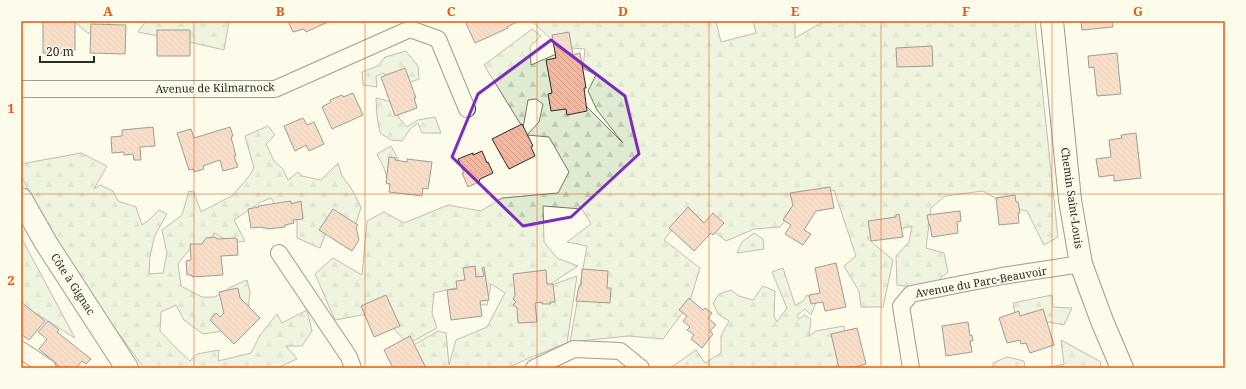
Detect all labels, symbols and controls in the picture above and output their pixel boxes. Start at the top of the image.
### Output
text: A [103,2,113,20]
text: B [276,2,285,20]
text: C [447,2,456,20]
text: D [618,2,628,20]
text: E [791,2,800,20]
text: F [962,2,970,20]
text: G [1133,2,1143,20]
scale bar [40,38,94,64]
text: 20 m [46,43,74,60]
street label: Avenue de Kilmarnock [155,79,275,96]
text: 1 [7,99,15,117]
street label: Chemin Saint-Louis [1058,146,1087,250]
street label: Côte à Gignac [48,250,99,317]
street label: Avenue du Parc-Beauvoir [914,262,1049,300]
text: 2 [7,271,15,289]

